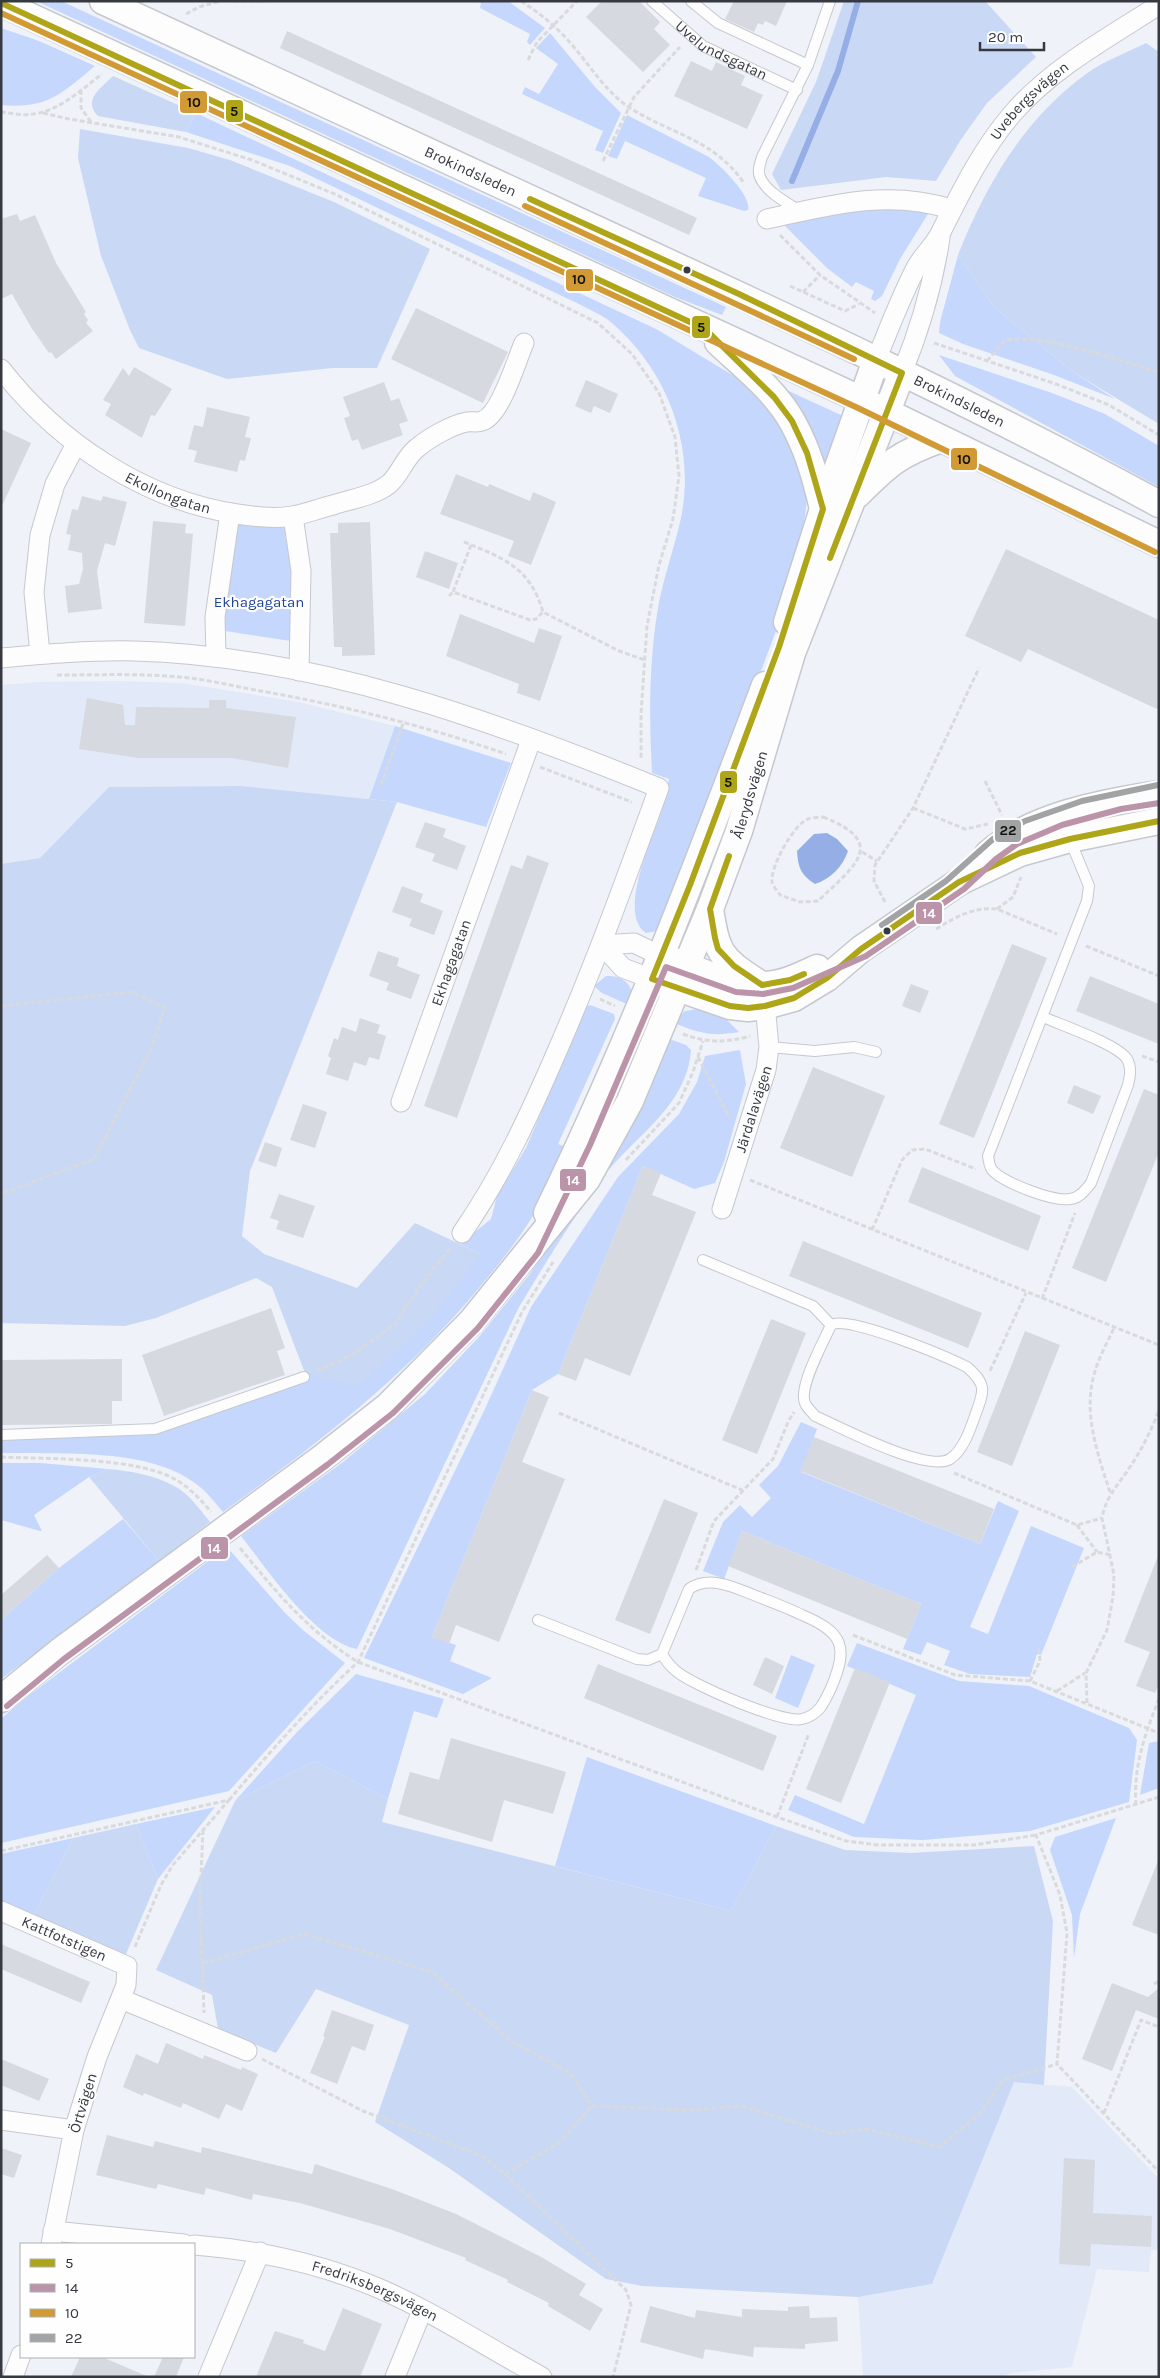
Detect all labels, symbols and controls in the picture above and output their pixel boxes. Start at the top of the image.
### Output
street label: Uvelundsgatan [672,17,770,84]
scale bar [980,20,1044,52]
text: 20 m [988,28,1023,46]
street label: Uvebergsvägen [986,58,1072,143]
line badge: 10 [179,90,208,114]
text: 10 [187,94,201,111]
line badge: 5 [225,99,244,123]
text: 5 [230,103,238,120]
street label: Brokindsleden [422,142,519,200]
unlabelled marker [682,265,692,275]
line badge: 10 [565,268,594,292]
text: 10 [572,271,586,288]
line badge: 5 [691,315,711,339]
text: 5 [697,319,705,336]
street label: Brokindsleden [911,371,1008,431]
line badge: 10 [950,447,978,471]
text: 10 [957,451,971,468]
street label: Ekollongatan [122,468,213,517]
park label: Ekhagagatan [214,593,304,611]
street label: Ålerydsvägen [728,749,771,841]
line badge: 5 [719,770,738,794]
text: 5 [724,774,732,791]
line badge: 22 [994,819,1022,843]
text: 22 [1000,822,1016,839]
line badge: 14 [915,901,943,925]
text: 14 [922,905,936,922]
street label: Ekhagagatan [427,917,475,1008]
unlabelled marker [882,926,892,936]
street label: Järdalavägen [731,1063,776,1155]
line badge: 14 [559,1168,587,1192]
text: 14 [566,1172,580,1189]
line badge: 14 [200,1536,229,1560]
text: 14 [207,1540,221,1557]
street label: Kattfotstigen [19,1912,109,1965]
street label: Örtvägen [65,2071,101,2135]
legend [20,2243,195,2358]
text: 5 [65,2254,73,2272]
street label: Fredriksbergsvägen [310,2257,441,2325]
text: 14 [65,2279,79,2297]
text: 10 [65,2304,79,2322]
text: 22 [65,2329,82,2347]

